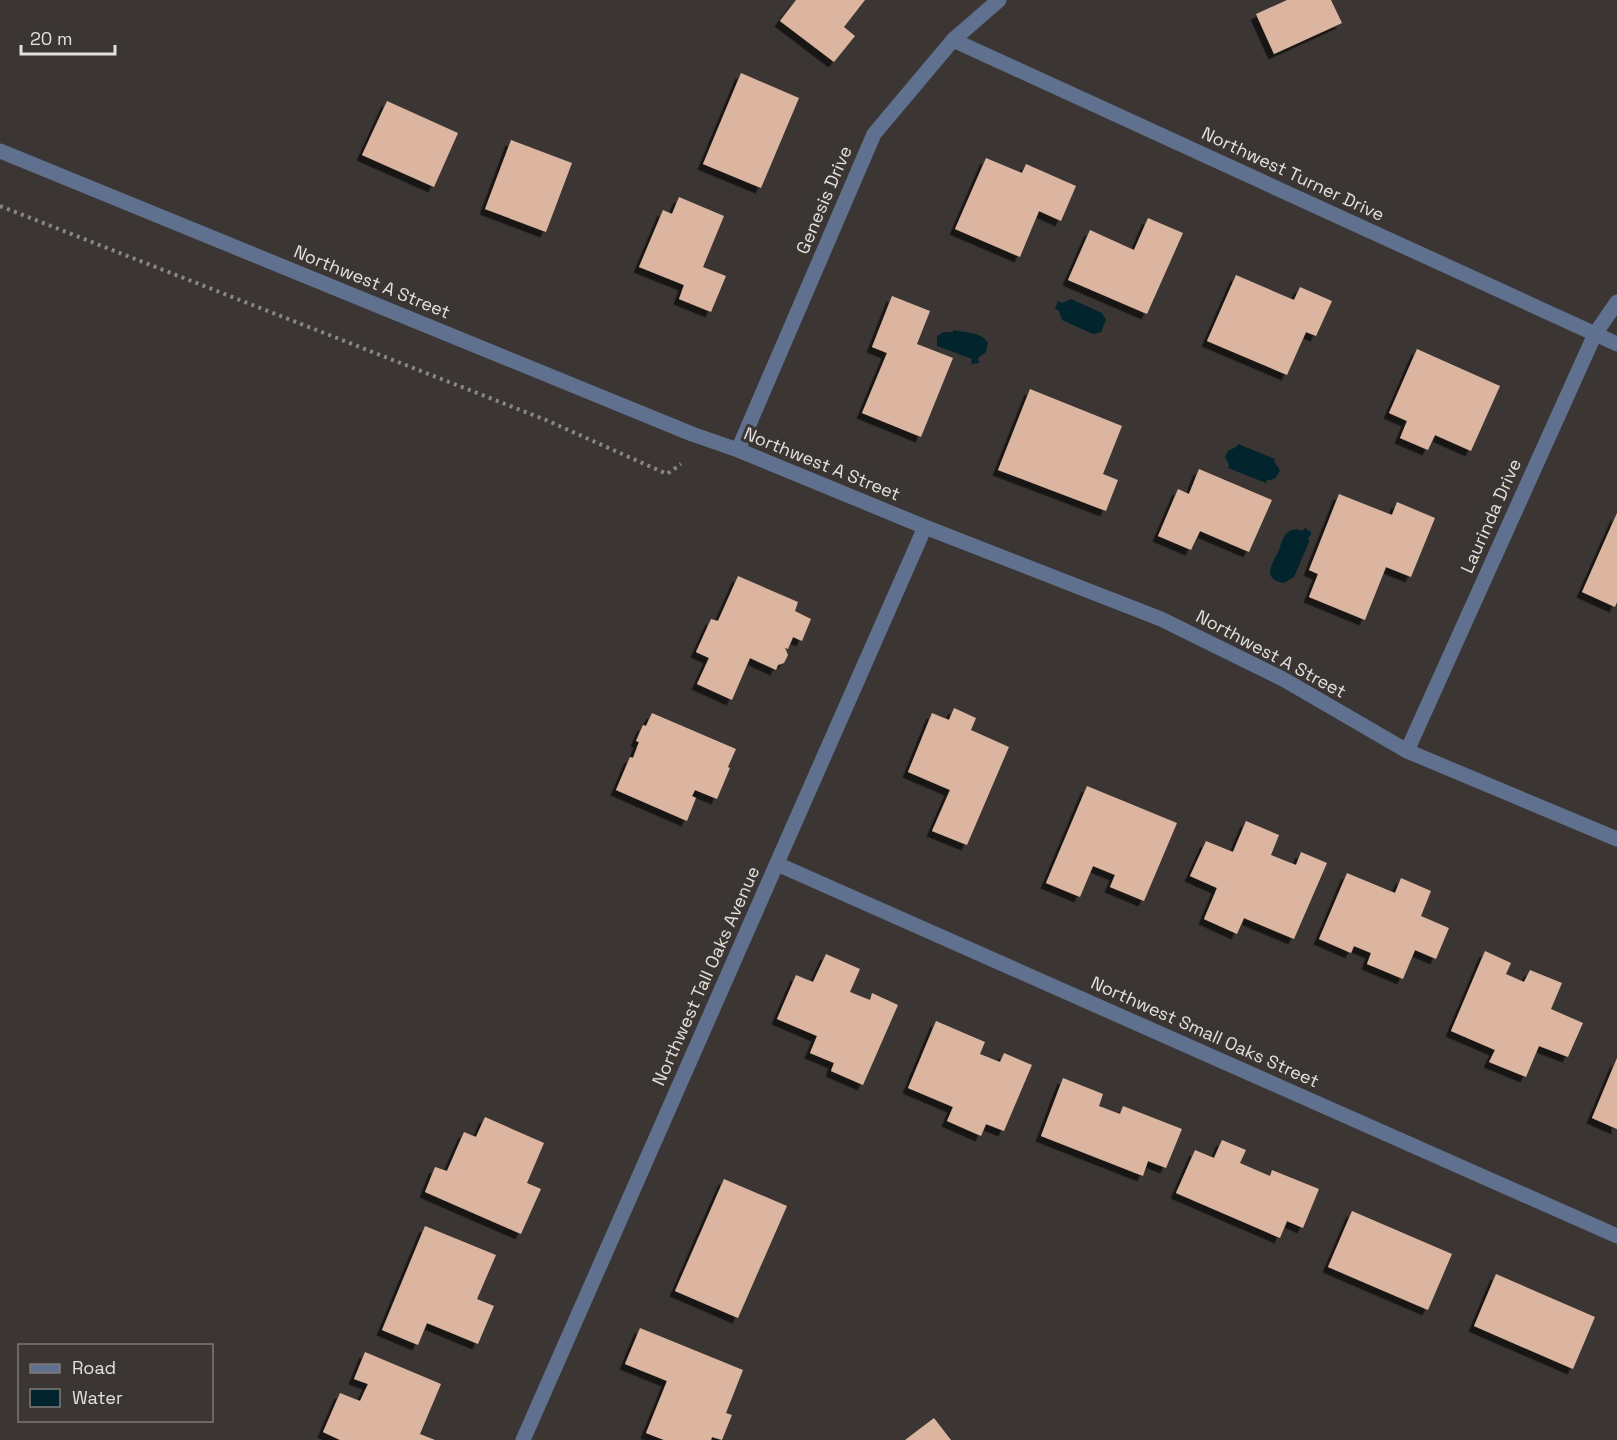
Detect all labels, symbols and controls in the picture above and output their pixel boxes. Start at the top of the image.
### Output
scale bar [21,18,116,56]
text: 20 m [30,27,73,50]
street label: Northwest Turner Drive [1198,121,1388,226]
street label: Genesis Drive [790,142,857,257]
street label: Northwest A Street [291,240,454,323]
street label: Northwest A Street [741,422,904,505]
street label: Laurinda Drive [1455,455,1526,577]
street label: Northwest A Street [1192,604,1350,703]
street label: Northwest Tall Oaks Avenue [647,862,764,1089]
street label: Northwest Small Oaks Street [1088,971,1323,1092]
legend [18,1344,213,1422]
text: Road [72,1356,116,1379]
text: Water [72,1386,123,1409]

